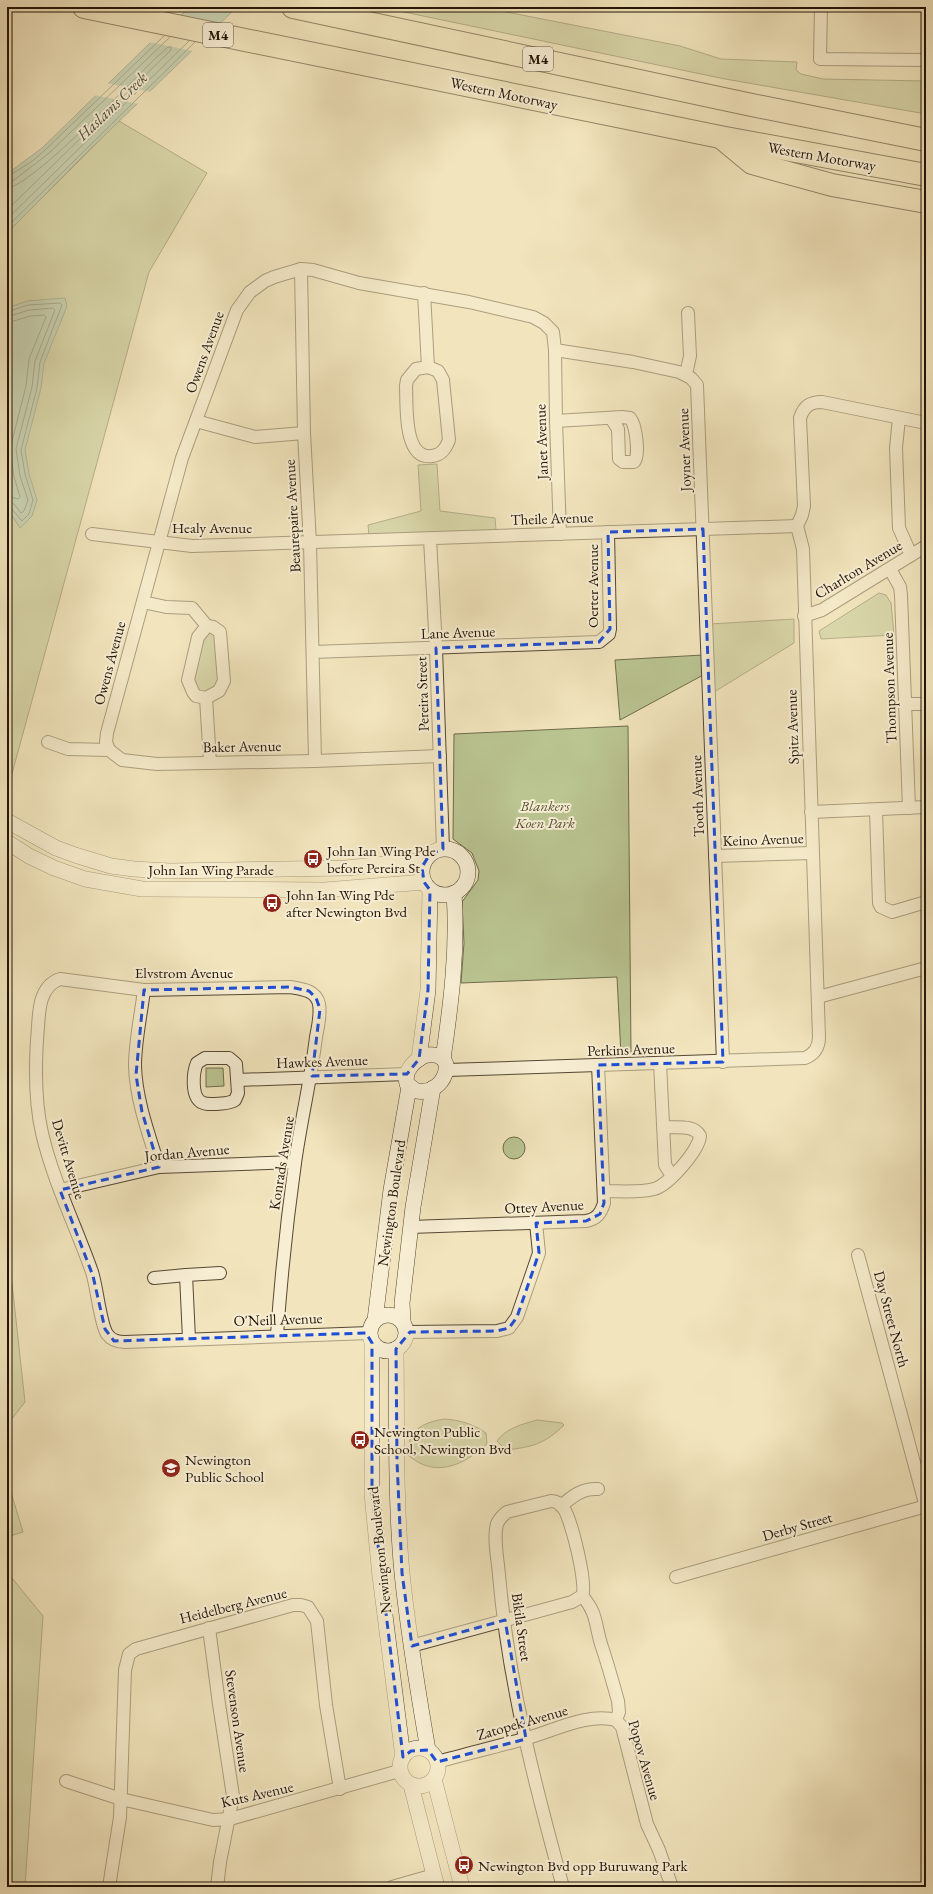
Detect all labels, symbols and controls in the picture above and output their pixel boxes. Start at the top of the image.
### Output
road number: M4 [203,23,233,47]
road number: M4 [523,47,553,71]
water label: Haslams Creek [71,67,152,146]
street label: Western Motorway [448,72,560,114]
street label: Western Motorway [766,137,878,175]
street label: Owens Avenue [180,308,228,396]
street label: Janet Avenue [530,404,552,482]
street label: Joyner Avenue [673,408,695,494]
street label: Beaurepaire Avenue [280,459,304,573]
street label: Theile Avenue [510,507,594,529]
street label: Healy Avenue [172,518,252,537]
street label: Charlton Avenue [811,535,905,603]
street label: Oerter Avenue [583,544,602,628]
street label: Owens Avenue [89,619,129,707]
street label: Lane Avenue [420,621,496,643]
street label: Thompson Avenue [878,632,900,744]
street label: Pereira Street [411,656,433,732]
street label: Spitz Avenue [781,689,803,765]
street label: Baker Avenue [202,736,282,756]
street label: Tooth Avenue [686,755,708,837]
park label: Blankers Koen Park [514,796,575,832]
street label: Keino Avenue [722,828,804,850]
place label: John Ian Wing Pde before Pereira St [325,841,436,877]
bus stop icon: John Ian Wing Pde before Pereira St [302,848,324,870]
street label: John Ian Wing Parade [146,860,274,879]
place label: John Ian Wing Pde after Newington Bvd [284,885,408,921]
bus stop icon: John Ian Wing Pde after Newington Bvd [261,892,283,914]
street label: Elvstrom Avenue [135,963,233,982]
street label: Perkins Avenue [587,1038,675,1060]
street label: Hawkes Avenue [276,1050,368,1072]
street label: Konrads Avenue [264,1114,298,1211]
street label: Devitt Avenue [48,1117,90,1202]
street label: Newington Boulevard [373,1138,409,1268]
street label: Jordan Avenue [142,1139,230,1165]
street label: Ottey Avenue [504,1194,584,1218]
street label: Day Street North [870,1269,914,1370]
street label: O'Neill Avenue [233,1308,323,1330]
place label: Newington Public School, Newington Bvd [374,1422,512,1458]
bus stop icon: Newington Public School, Newington Bvd [349,1429,371,1451]
place label: Newington Public School [185,1450,264,1486]
school or university icon: Newington Public School [160,1457,182,1479]
street label: Newington Boulevard [363,1485,395,1614]
street label: Derby Street [760,1507,835,1545]
street label: Heidelberg Avenue [177,1582,289,1628]
street label: Bikila Street [508,1592,536,1663]
street label: Stevenson Avenue [221,1668,255,1774]
street label: Zatopek Avenue [474,1700,570,1744]
street label: Popov Avenue [624,1718,666,1802]
street label: Kuts Avenue [219,1776,295,1812]
bus stop icon: Newington Bvd opp Buruwang Park [453,1854,475,1876]
place label: Newington Bvd opp Buruwang Park [478,1856,688,1875]

